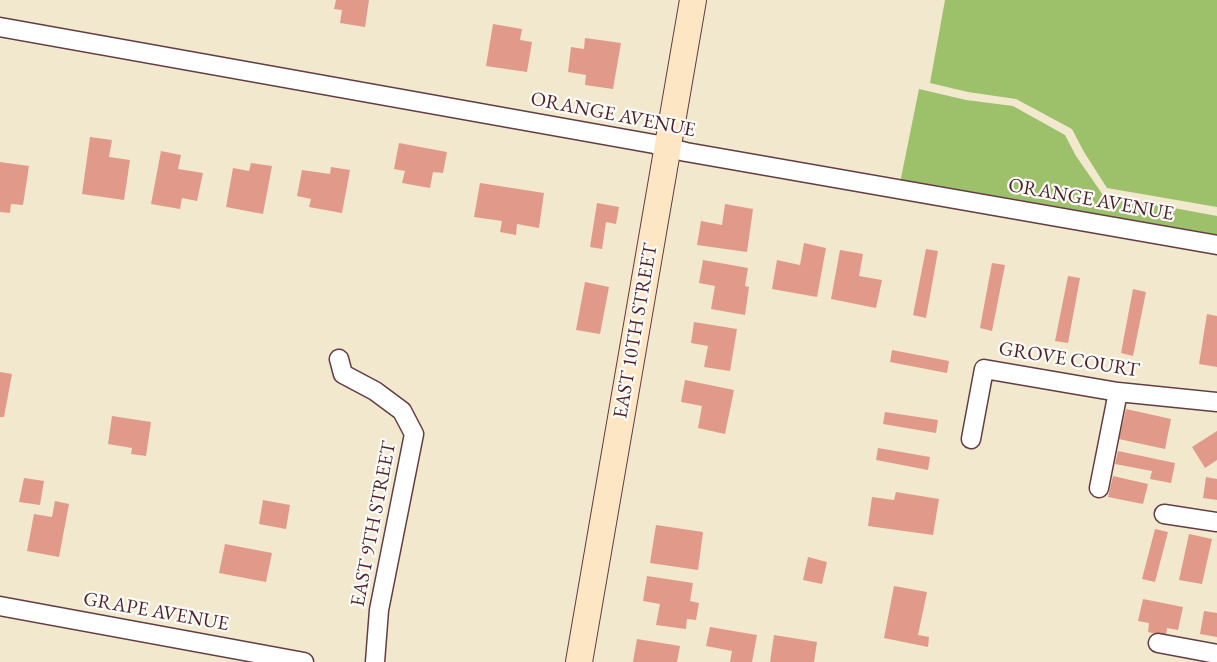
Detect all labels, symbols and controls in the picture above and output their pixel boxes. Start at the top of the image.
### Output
street label: ORANGE AVENUE [528,87,698,143]
street label: ORANGE AVENUE [1006,174,1176,226]
street label: EAST 10TH STREET [609,241,663,421]
street label: GROVE COURT [997,337,1141,383]
street label: EAST 9TH STREET [346,439,402,609]
street label: GRAPE AVENUE [81,587,231,637]

